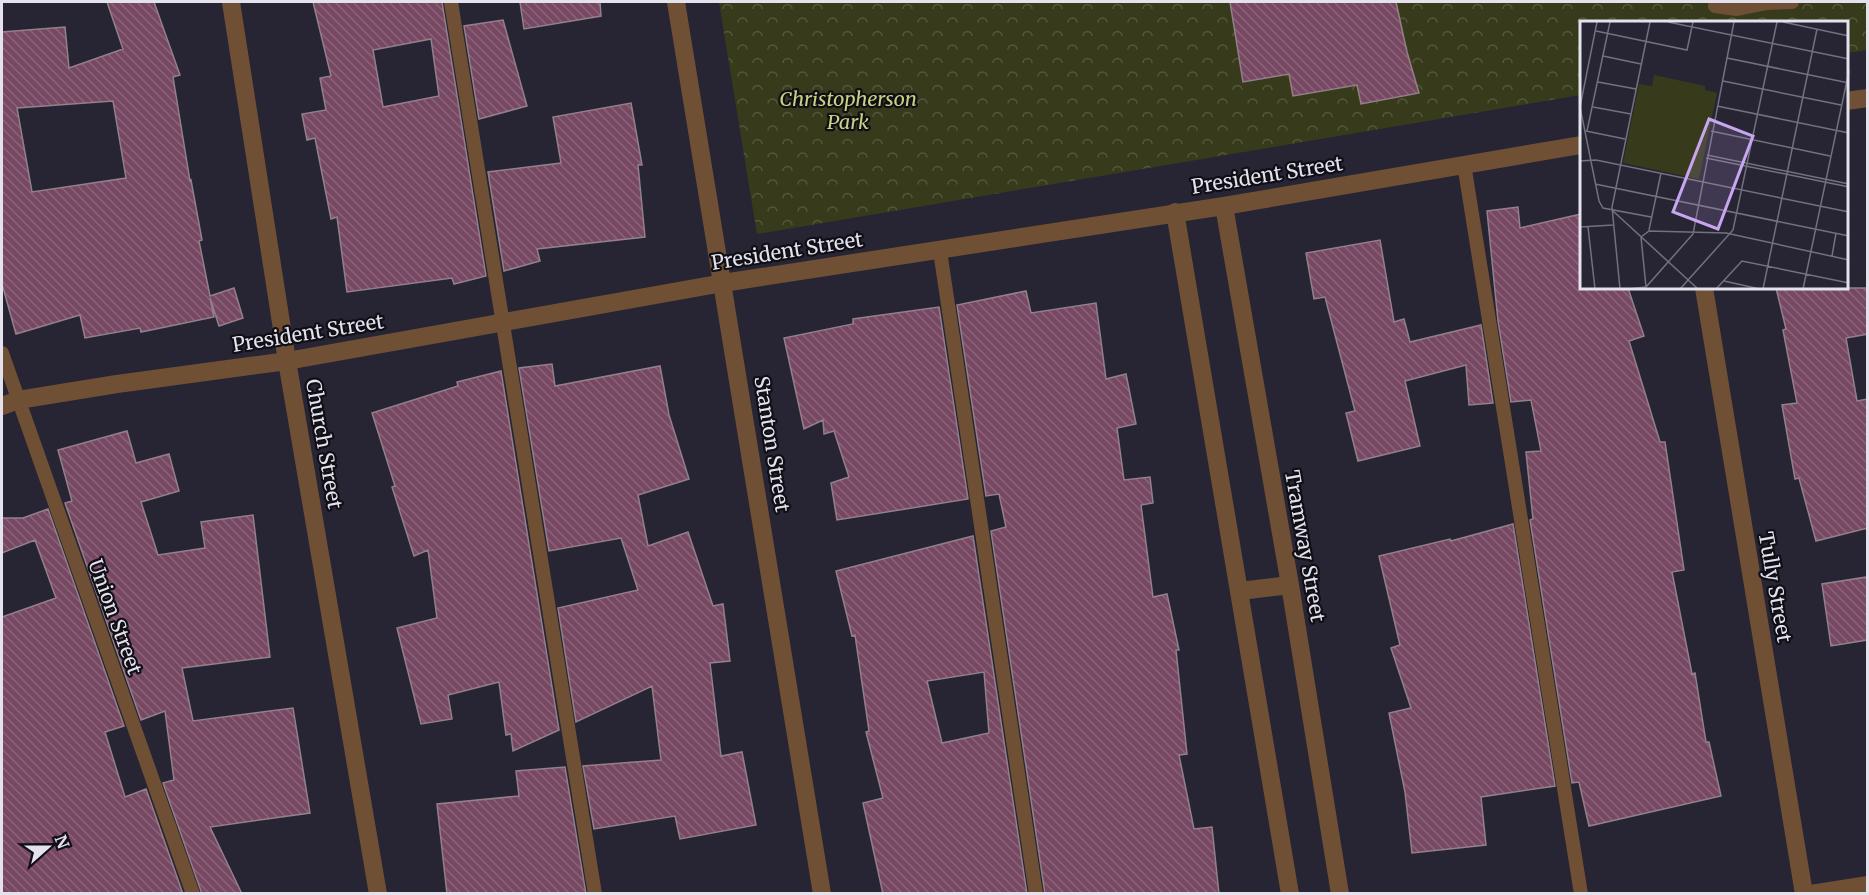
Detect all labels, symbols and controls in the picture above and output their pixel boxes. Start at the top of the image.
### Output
inset map [1580,21,1848,290]
park label: Christopherson Park [779,86,917,134]
street label: President Street [1189,150,1345,199]
street label: President Street [709,226,865,275]
street label: President Street [230,308,386,357]
street label: Stanton Street [749,374,796,514]
street label: Church Street [301,377,348,511]
street label: Tramway Street [1280,468,1331,624]
street label: Tully Street [1753,530,1798,644]
street label: Union Street [83,556,148,678]
north arrow [18,817,78,877]
text: N [50,832,74,851]

